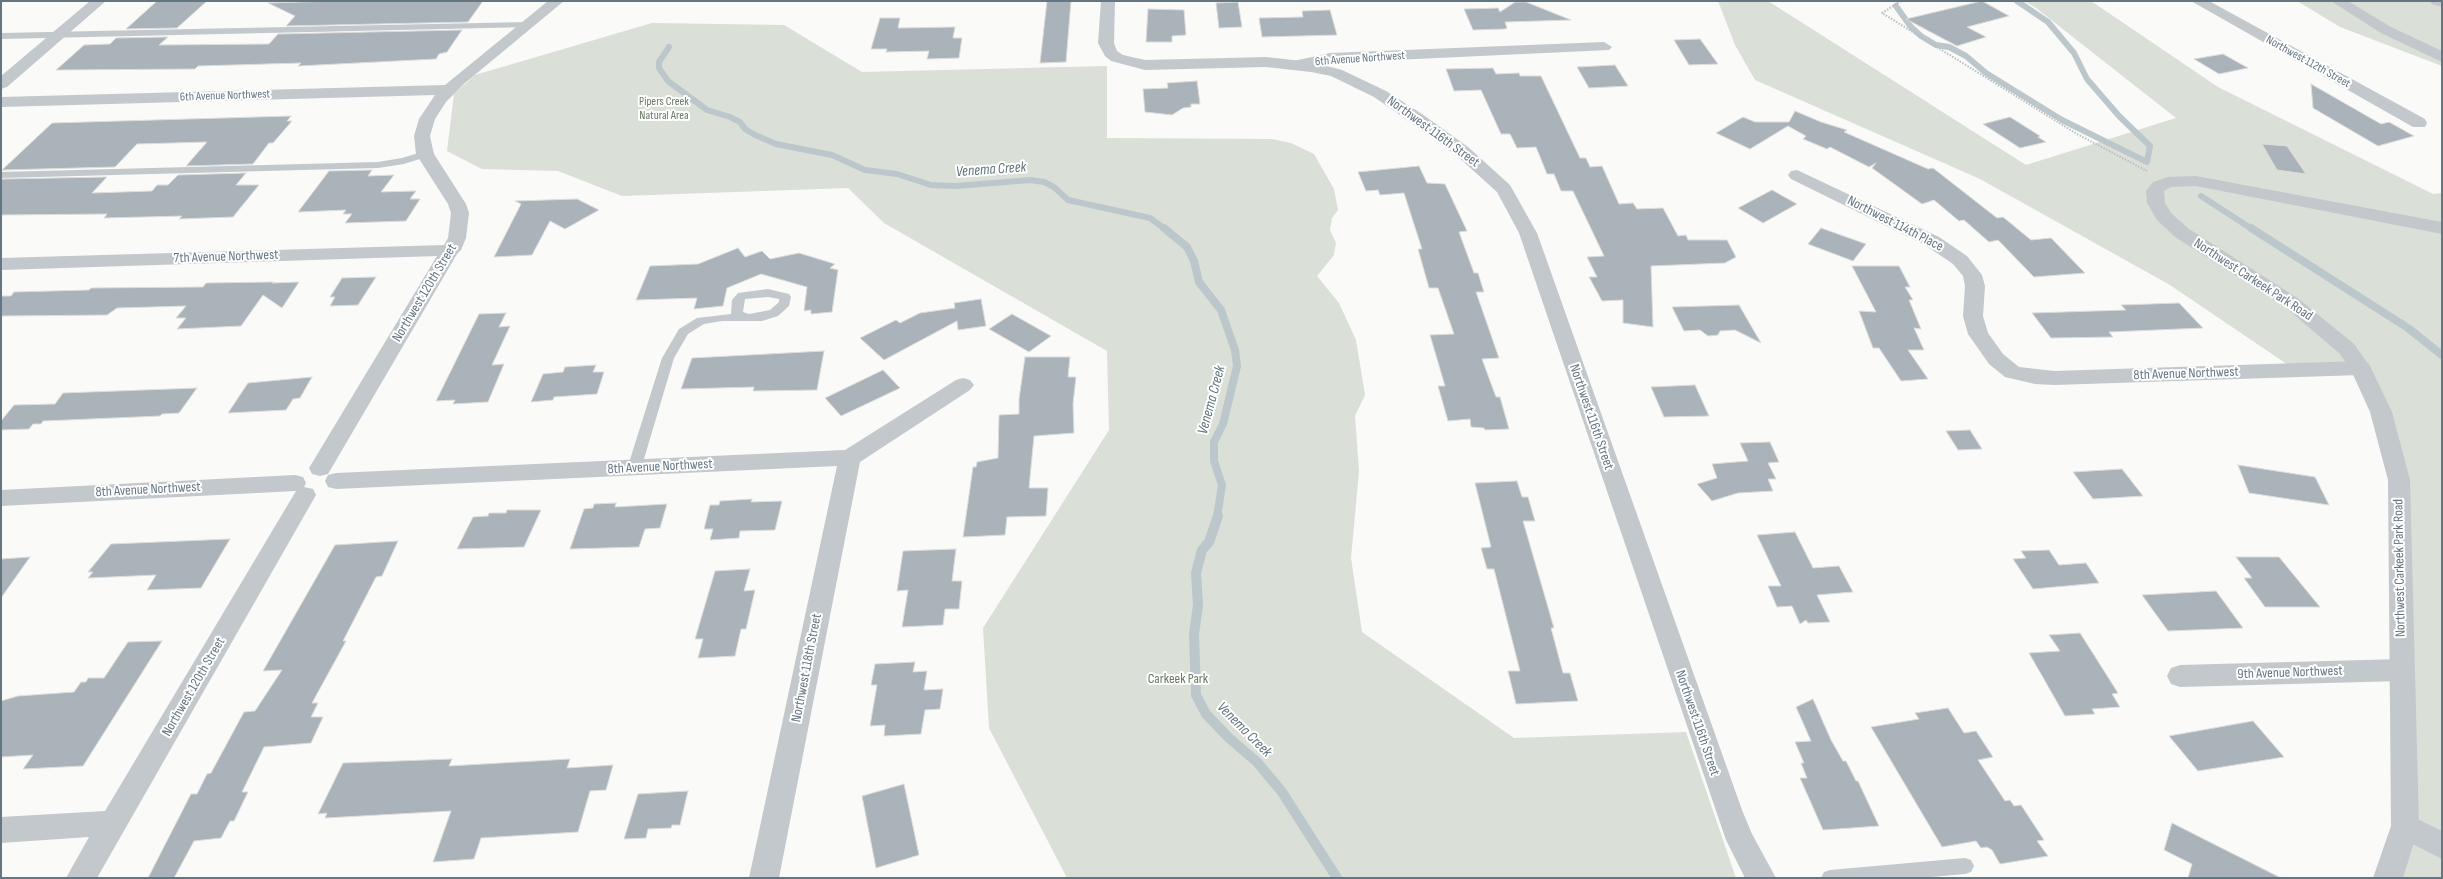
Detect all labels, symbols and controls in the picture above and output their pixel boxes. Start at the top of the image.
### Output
street label: Northwest 112th Street [2263,33,2353,91]
street label: 6th Avenue Northwest [1315,49,1405,69]
street label: 6th Avenue Northwest [180,87,270,105]
street label: Northwest 116th Street [1383,93,1483,171]
park label: Pipers Creek Natural Area [639,95,689,123]
water label: Venema Creek [955,159,1027,181]
street label: Northwest 114th Place [1844,193,1946,255]
street label: Northwest Carkeek Park Road [2190,235,2316,325]
street label: Northwest 120th Street [389,241,461,345]
street label: 7th Avenue Northwest [173,247,279,267]
street label: Northwest 116th Street [1565,362,1617,472]
water label: Venema Creek [1194,364,1230,436]
street label: 8th Avenue Northwest [2133,364,2239,384]
street label: 8th Avenue Northwest [607,456,713,478]
street label: 8th Avenue Northwest [95,479,201,501]
street label: Northwest Carkeek Park Road [2390,499,2410,637]
street label: Northwest 118th Street [788,612,826,724]
street label: Northwest 120th Street [159,635,229,739]
street label: 9th Avenue Northwest [2237,663,2343,683]
street label: Northwest 116th Street [1671,668,1723,778]
park label: Carkeek Park [1148,671,1208,687]
water label: Venema Creek [1213,699,1275,761]

